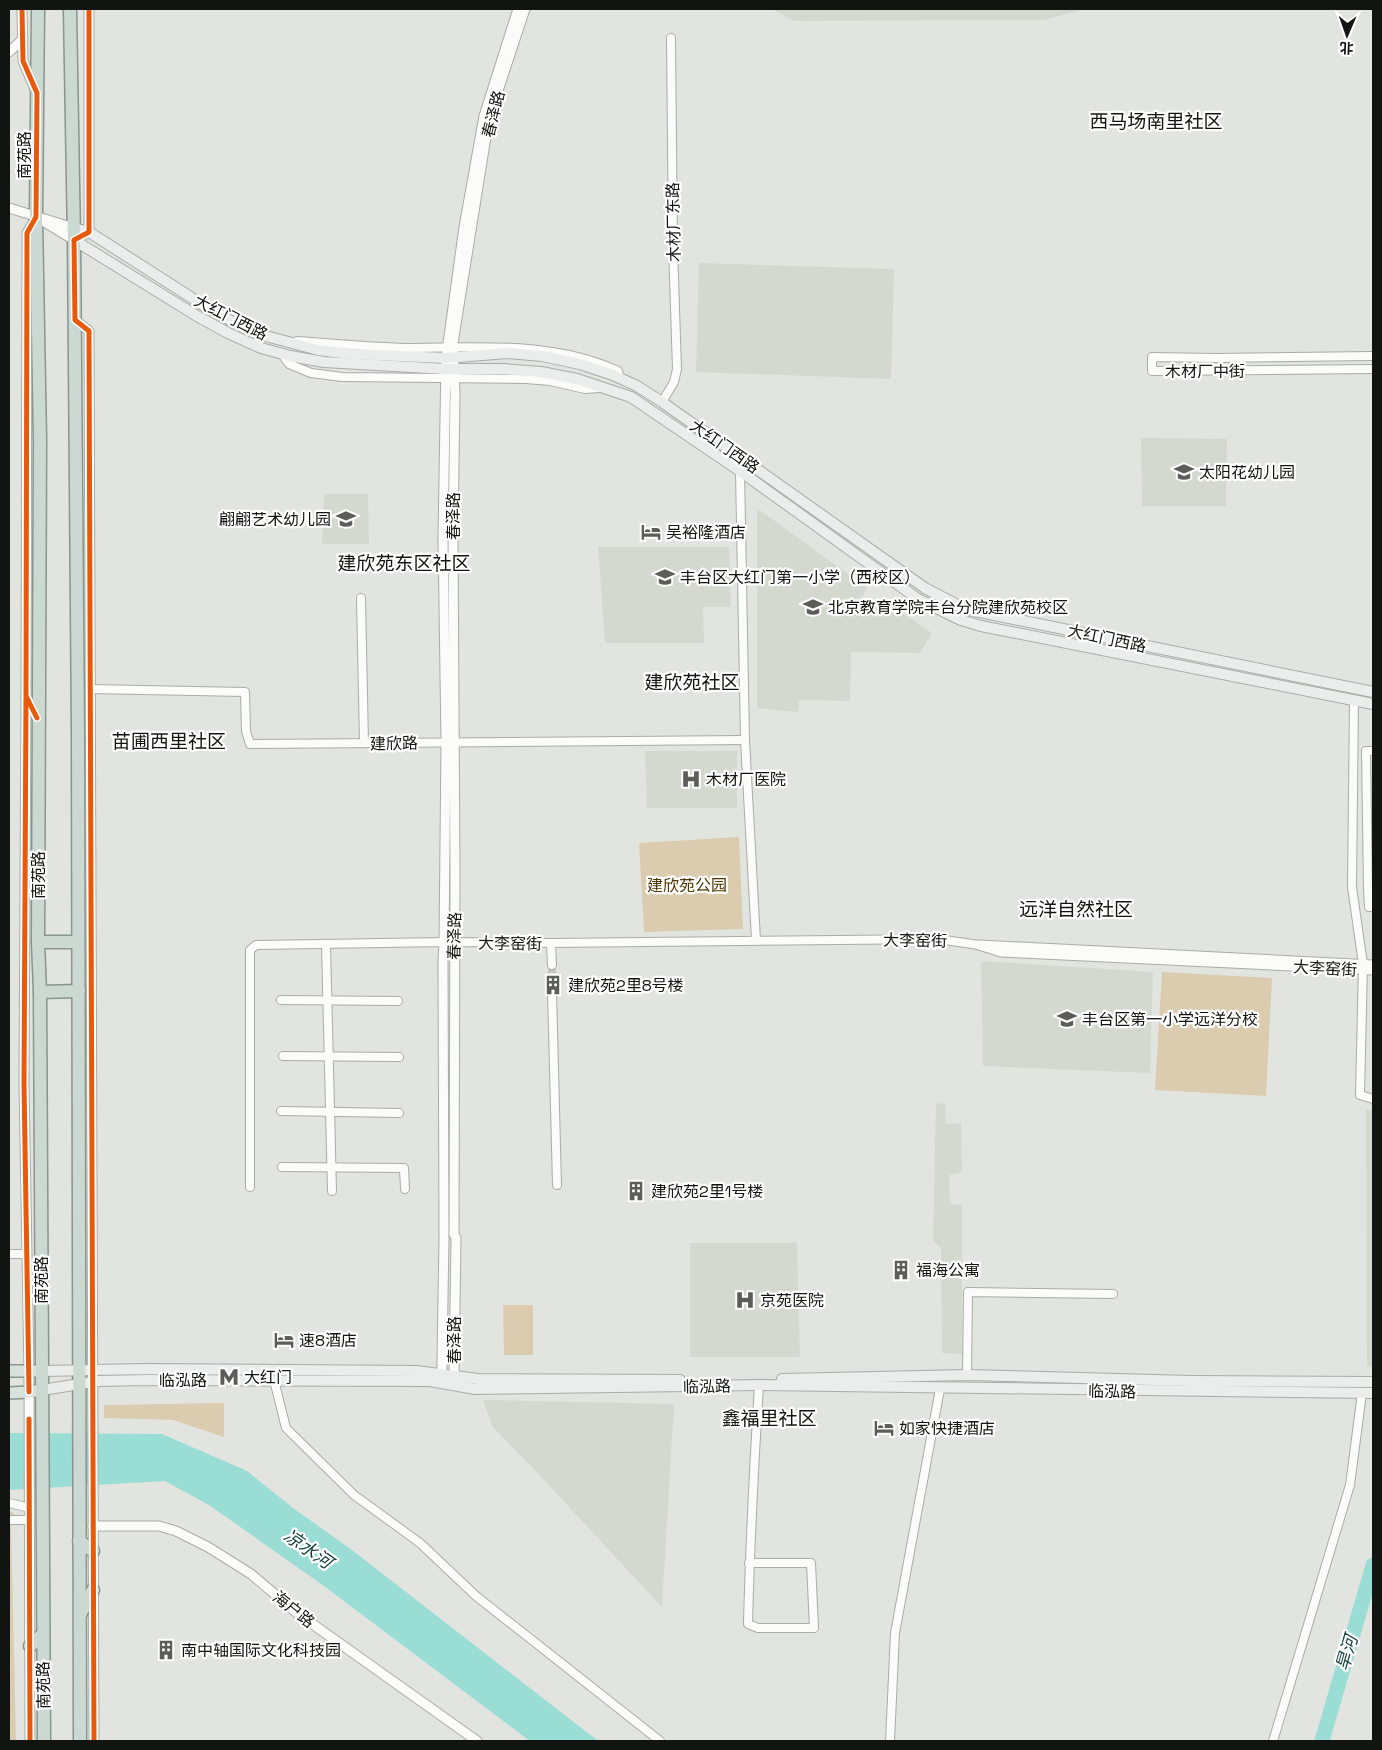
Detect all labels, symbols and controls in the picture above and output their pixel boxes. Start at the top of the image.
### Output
north arrow [1322,10,1372,60]
text: 北 [1339,39,1354,57]
street label: 春泽路 [477,88,509,140]
district label: 西马场南里社区 [1089,109,1223,134]
street label: 南苑路 [14,131,35,179]
street label: 木材厂东路 [662,182,685,262]
street label: 大红门西路 [190,290,271,345]
street label: 木材厂中街 [1165,361,1245,382]
street label: 大红门西路 [686,415,764,478]
school or university icon: 太阳花幼儿园 [1173,461,1195,483]
place label: 太阳花幼儿园 [1199,462,1295,483]
street label: 春泽路 [443,492,464,540]
school or university icon: 翩翩艺术幼儿园 [335,508,357,530]
place label: 翩翩艺术幼儿园 [219,509,331,530]
hotel icon: 吴裕隆酒店 [640,521,662,543]
place label: 吴裕隆酒店 [666,522,746,543]
district label: 建欣苑东区社区 [337,551,471,576]
school or university icon: 丰台区大红门第一小学（西校区） [654,566,676,588]
place label: 丰台区大红门第一小学（西校区） [680,567,920,588]
school or university icon: 北京教育学院丰台分院建欣苑校区 [802,596,824,618]
place label: 北京教育学院丰台分院建欣苑校区 [828,597,1068,618]
street label: 大红门西路 [1066,620,1148,657]
district label: 建欣苑社区 [644,670,740,695]
district label: 苗圃西里社区 [112,729,226,754]
street label: 建欣路 [370,733,418,754]
hospital icon: 木材厂医院 [680,768,702,790]
place label: 木材厂医院 [706,769,786,790]
street label: 南苑路 [28,851,49,899]
park label: 建欣苑公园 [647,875,727,896]
district label: 远洋自然社区 [1019,897,1133,922]
street label: 春泽路 [444,912,465,960]
street label: 大李窑街 [883,929,947,952]
street label: 大李窑街 [478,932,542,955]
street label: 大李窑街 [1292,956,1357,981]
building icon: 建欣苑2里8号楼 [542,974,564,996]
place label: 建欣苑2里8号楼 [568,975,684,996]
school or university icon: 丰台区第一小学远洋分校 [1056,1008,1078,1030]
place label: 丰台区第一小学远洋分校 [1082,1009,1258,1030]
building icon: 建欣苑2里1号楼 [625,1180,647,1202]
place label: 建欣苑2里1号楼 [651,1181,763,1202]
street label: 南苑路 [31,1256,52,1304]
building icon: 福海公寓 [890,1259,912,1281]
place label: 福海公寓 [916,1260,980,1281]
hospital icon: 京苑医院 [734,1289,756,1311]
place label: 京苑医院 [760,1290,824,1311]
street label: 春泽路 [444,1316,465,1364]
hotel icon: 速8酒店 [273,1329,295,1351]
place label: 速8酒店 [299,1330,357,1351]
metro station icon: 大红门 [218,1366,240,1388]
place label: 大红门 [244,1367,292,1388]
street label: 临泓路 [159,1370,207,1391]
street label: 临泓路 [683,1376,731,1397]
street label: 临泓路 [1088,1381,1136,1402]
district label: 鑫福里社区 [721,1406,817,1431]
hotel icon: 如家快捷酒店 [873,1417,895,1439]
place label: 如家快捷酒店 [899,1418,995,1439]
water label: 凉水河 [280,1524,339,1575]
street label: 海户路 [268,1586,319,1632]
water label: 旱河 [1331,1630,1363,1673]
building icon: 南中轴国际文化科技园 [155,1639,177,1661]
place label: 南中轴国际文化科技园 [181,1640,341,1661]
street label: 南苑路 [33,1661,54,1709]

